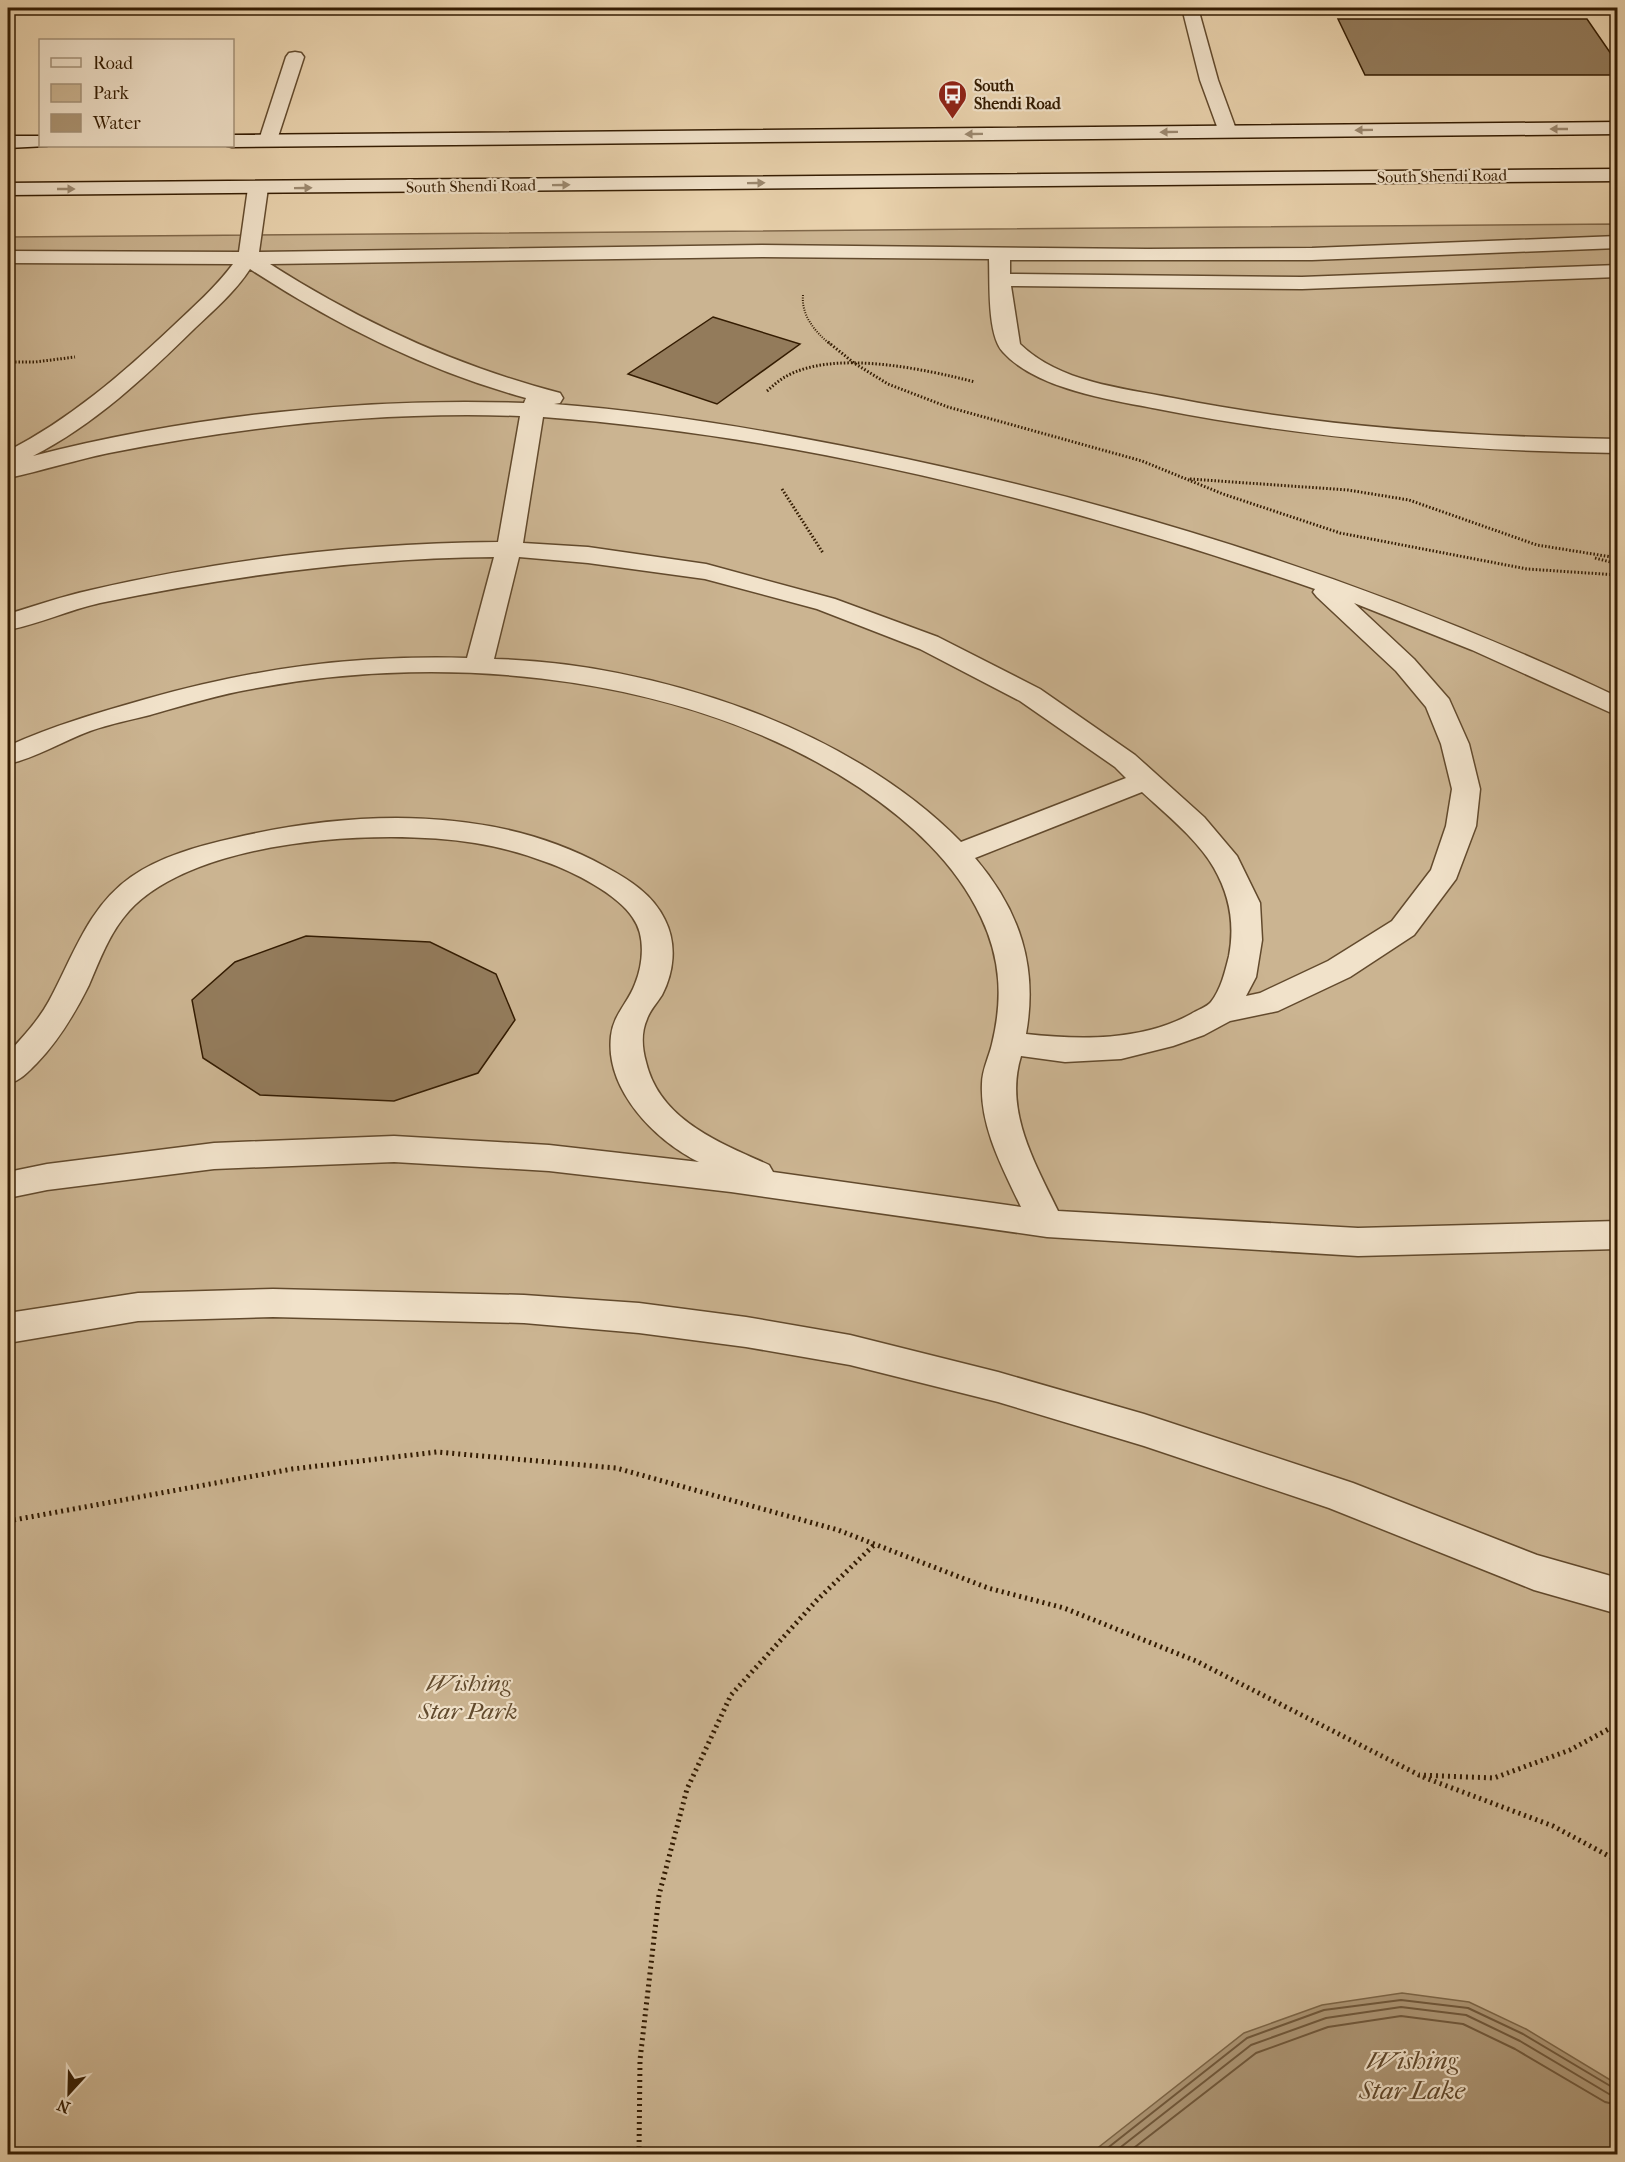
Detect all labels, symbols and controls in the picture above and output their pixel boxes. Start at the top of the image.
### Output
legend [39,39,234,147]
text: Road [93,53,133,74]
place label: South Shendi Road [974,76,1062,113]
bus stop icon: South Shendi Road [937,78,969,120]
text: Park [93,83,130,104]
text: Water [92,113,141,134]
one-way arrow [1550,124,1569,133]
one-way arrow [1355,126,1374,135]
one-way arrow [1160,128,1179,137]
one-way arrow [965,130,984,139]
street label: South Shendi Road [1377,165,1508,187]
street label: South Shendi Road [406,175,537,197]
one-way arrow [746,178,765,188]
one-way arrow [551,180,570,190]
one-way arrow [293,183,312,192]
one-way arrow [56,184,75,194]
park label: Wishing Star Park [418,1669,517,1725]
water label: Wishing Star Lake [1358,2045,1467,2106]
north arrow [39,2063,99,2123]
text: N [54,2095,73,2118]

